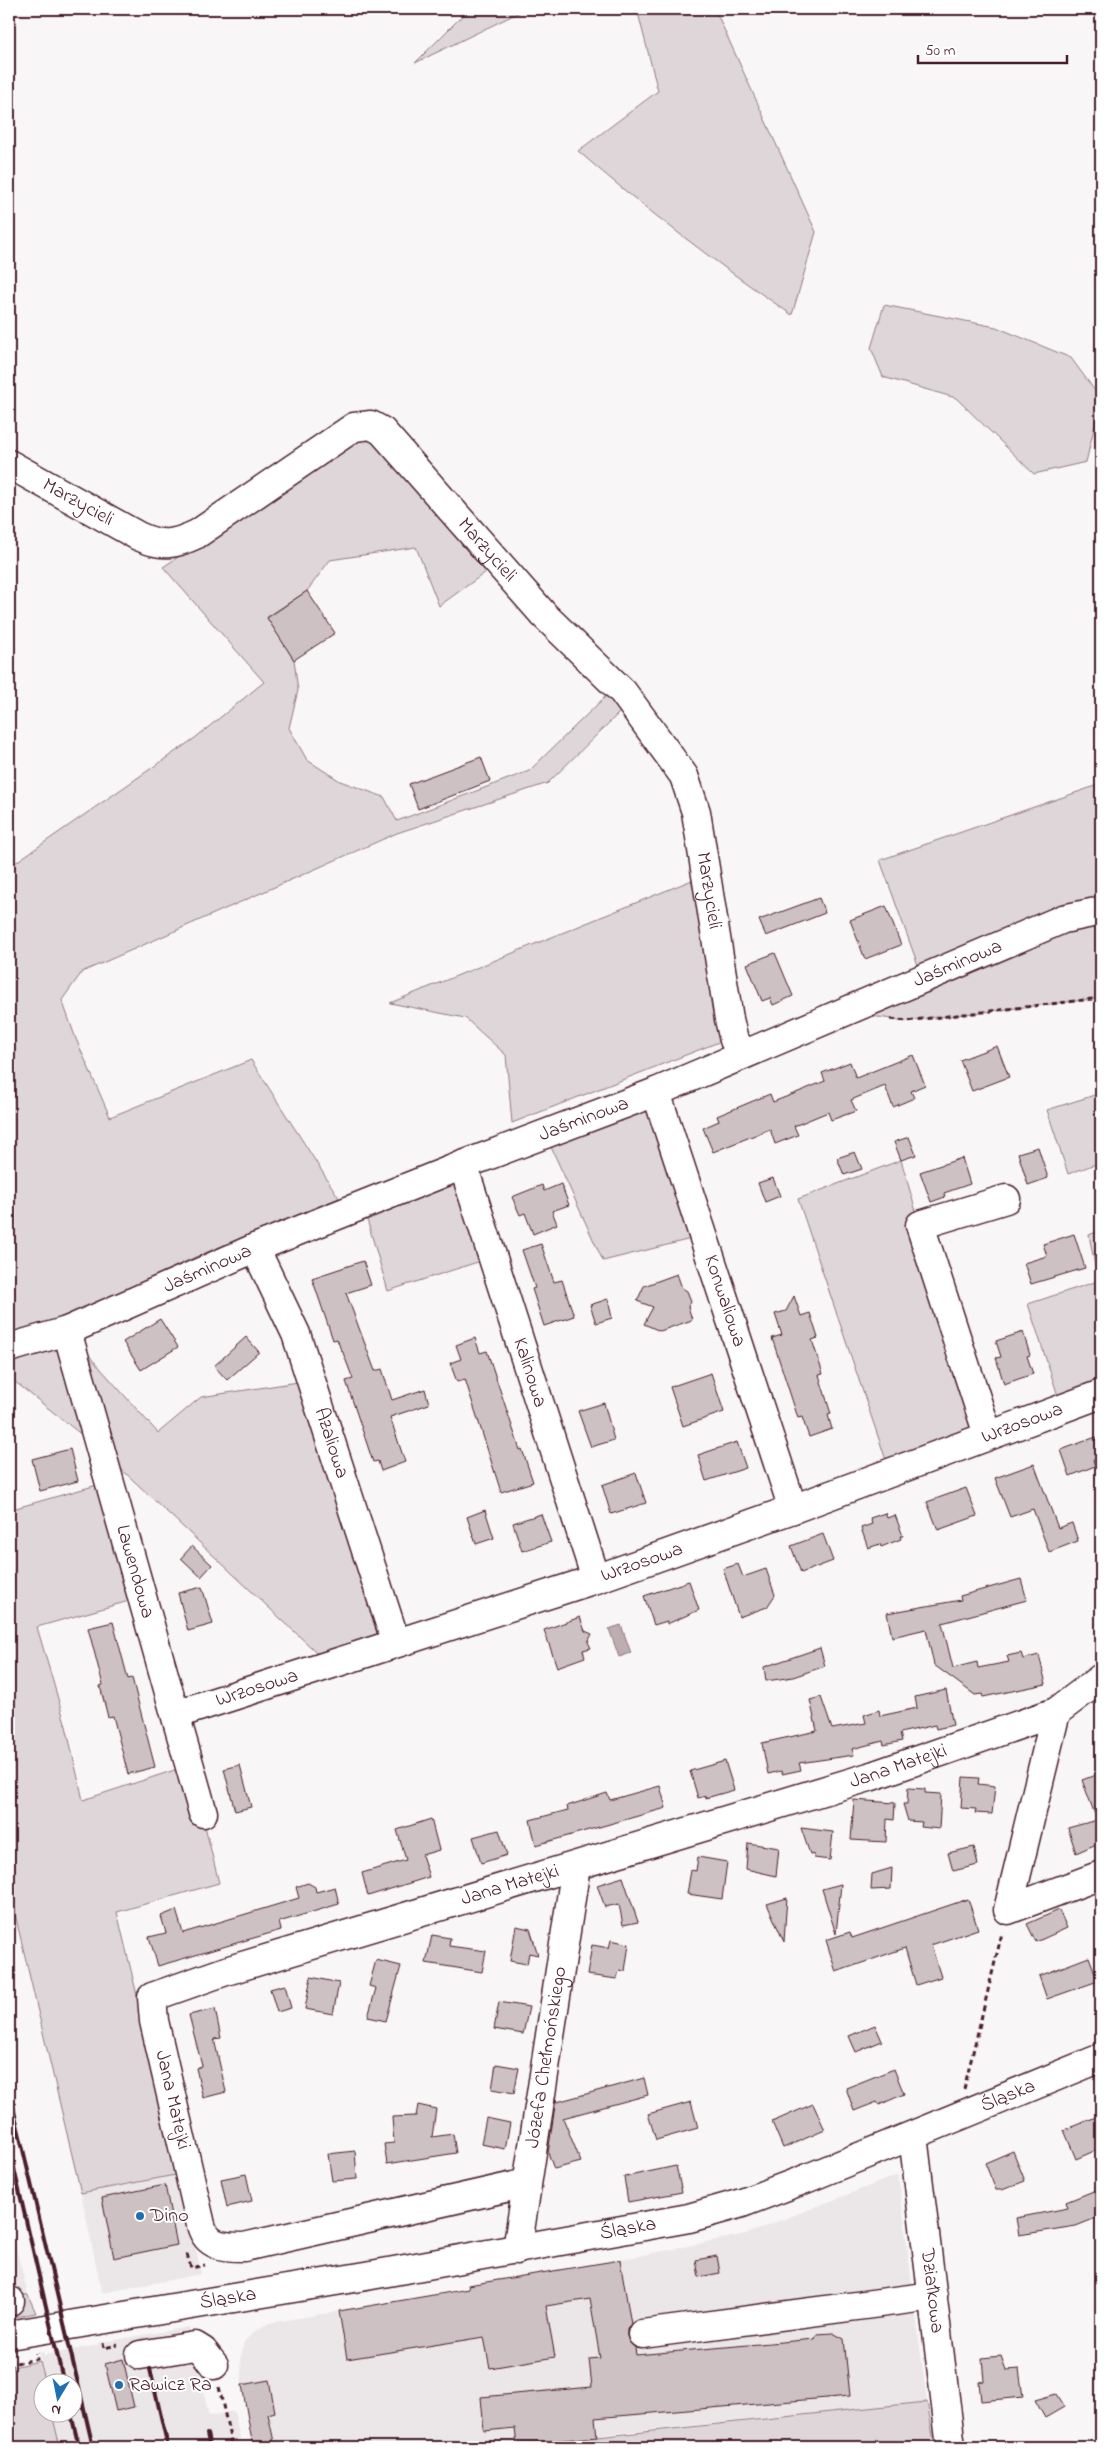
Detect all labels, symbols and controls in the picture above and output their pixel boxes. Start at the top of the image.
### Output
scale bar [918,32,1066,64]
text: 50 m [925,40,956,62]
street label: Marzycieli [37,471,119,534]
street label: Marzycieli [450,511,524,589]
street label: Marzycieli [688,850,729,931]
street label: Jaśminowa [909,932,1007,996]
street label: Jaśminowa [535,1089,633,1150]
street label: Jaśminowa [159,1237,256,1301]
street label: Konwaliowa [696,1251,753,1351]
street label: Kalinowa [505,1334,554,1411]
street label: Wrzosowa [977,1395,1067,1452]
street label: Azaliowa [306,1404,356,1482]
street label: Lawendowa [108,1522,162,1622]
street label: Wrzosowa [597,1535,687,1591]
street label: Wrzosowa [212,1661,302,1715]
street label: Jana Matejki [846,1736,951,1797]
street label: Jana Matejki [457,1857,563,1914]
street label: Józefa Chełmońskiego [518,1964,575,2150]
street label: Jana Matejki [146,2047,198,2153]
street label: Śląska [976,2072,1040,2120]
place label: Dino [149,2202,189,2231]
marker: Dino [134,2210,146,2222]
street label: Śląska [597,2210,658,2248]
street label: Działkowa [912,2246,951,2335]
street label: Śląska [198,2280,258,2318]
place label: Rawicz Ra [129,2371,212,2400]
north arrow [32,2374,82,2424]
marker: Rawicz Ra [113,2379,125,2391]
text: N [50,2398,62,2420]

